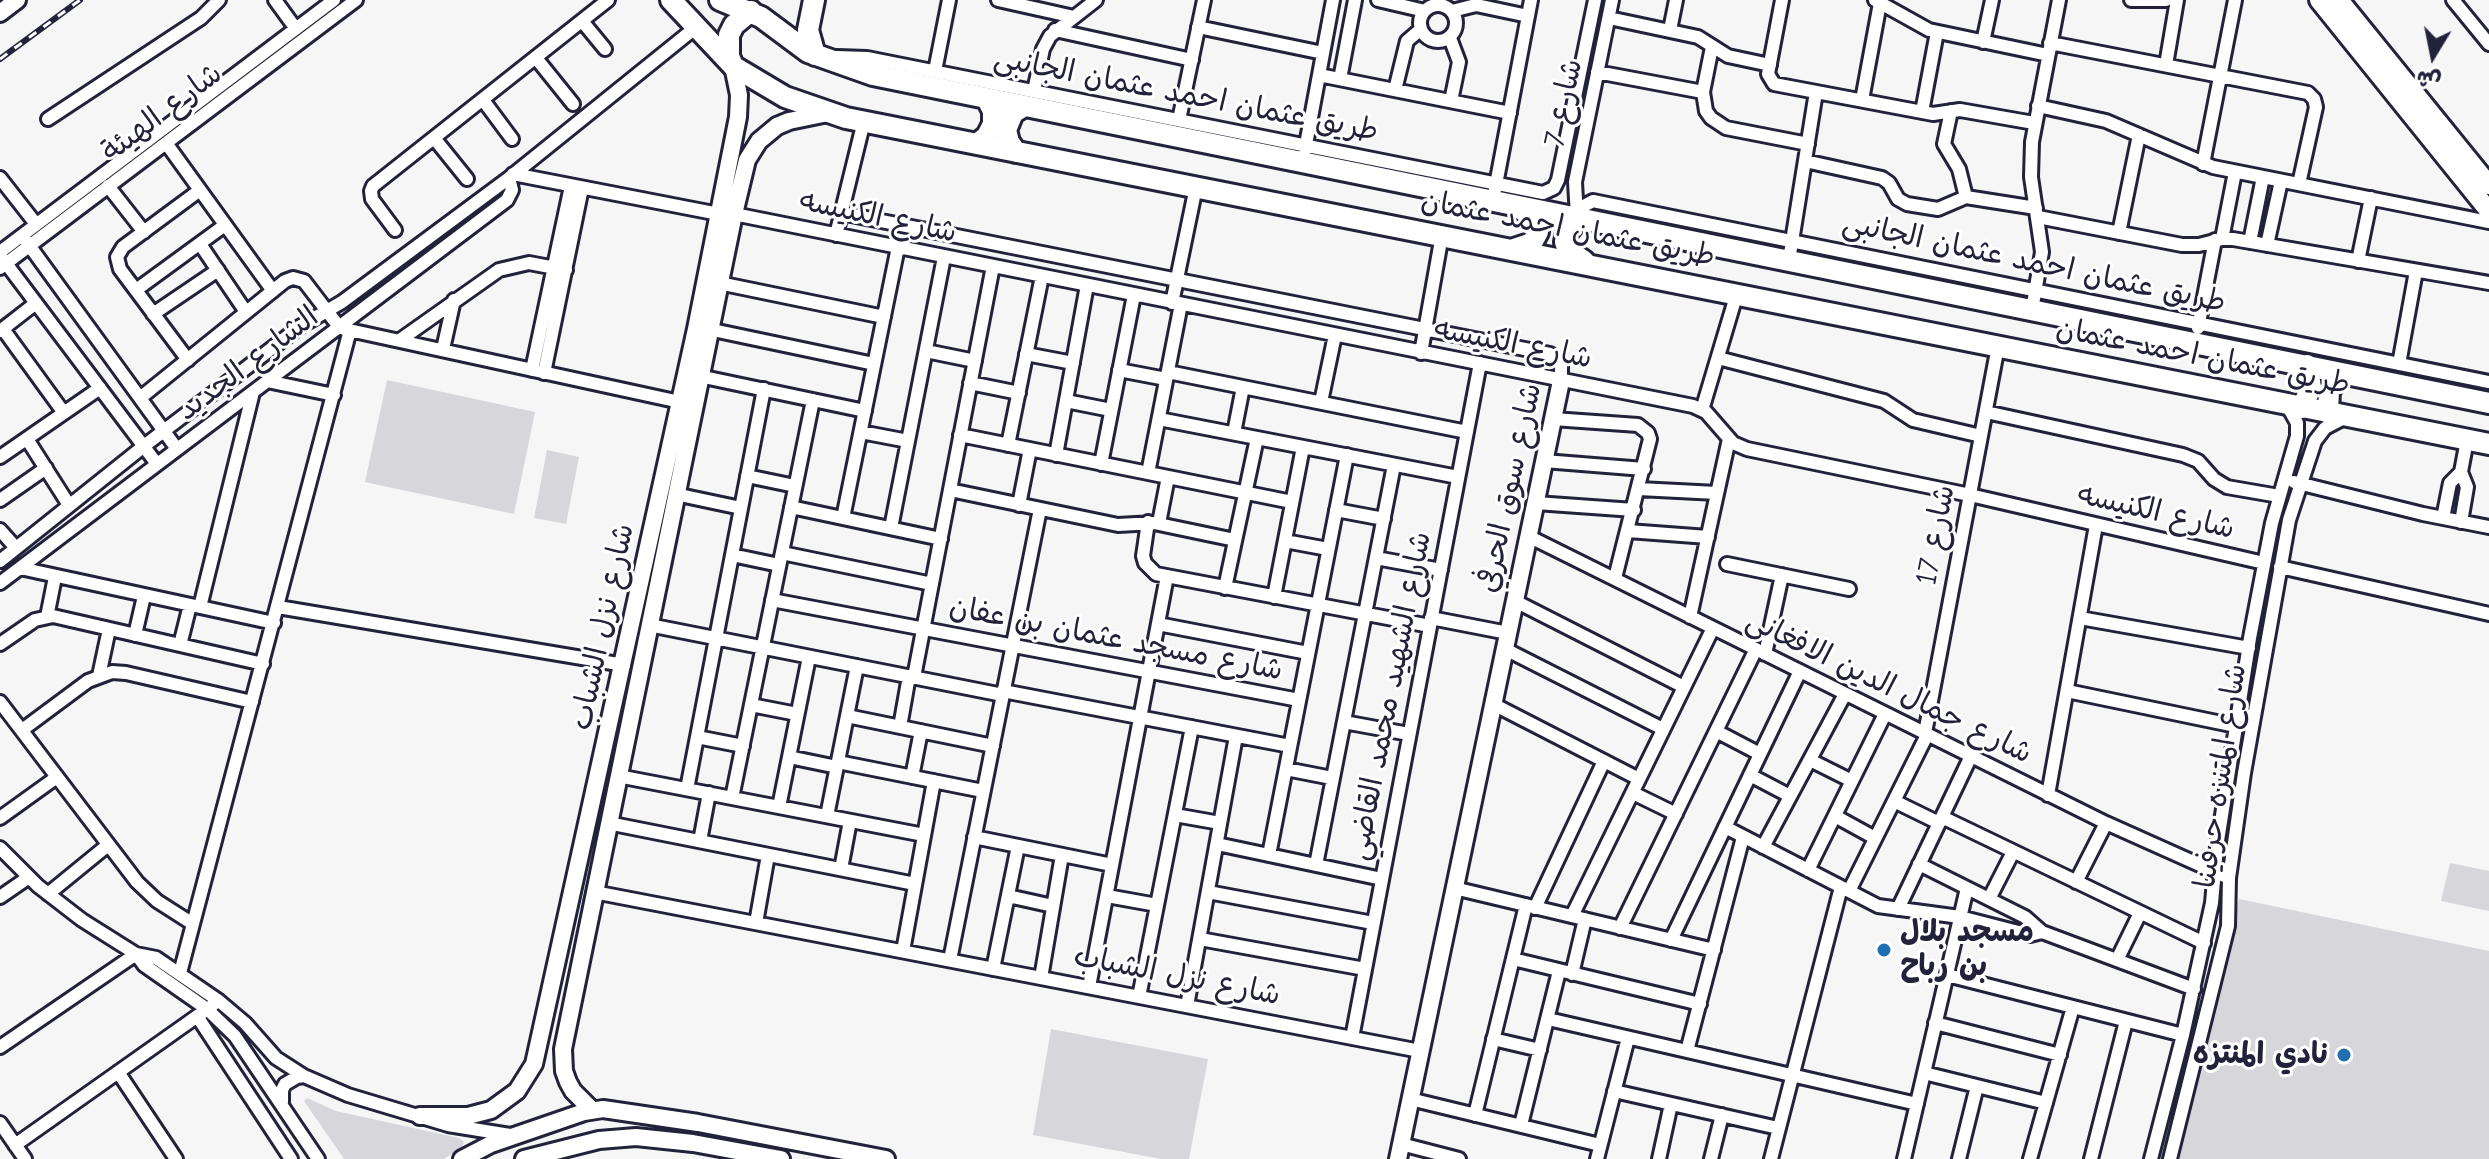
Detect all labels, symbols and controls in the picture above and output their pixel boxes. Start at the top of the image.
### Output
north arrow [2393,16,2473,96]
street label: طريق عثمان احمد عثمان الجانبى [991,40,1381,150]
street label: شارع الهيئة [94,56,230,170]
street label: شارع 7 [1537,56,1591,150]
text: ش [2415,65,2443,95]
street label: شارع الكنيسه [796,183,960,251]
street label: طريق عثمان احمد عثمان [1418,183,1718,275]
street label: طريق عثمان احمد عثمان الجانبى [1839,205,2229,321]
street label: الشارع الجديد [170,299,326,429]
street label: شارع الكنيسه [1431,311,1595,377]
street label: طريق عثمان احمد عثمان [2053,311,2353,403]
street label: شارع سوق الحرفي [1470,380,1550,596]
street label: شارع الكنيسه [2074,476,2238,548]
street label: شارع 17 [1909,482,1963,588]
street label: شارع نزل الشباب [564,521,642,733]
street label: شارع الشهيد محمد القاضي [1340,529,1440,863]
street label: شارع مسجد عثمان بن عفان [946,589,1286,689]
street label: شارع جمال الدين الافغانى [1740,602,2038,772]
street label: شارع المتنزه حرفينا [2187,661,2255,891]
place label: مسجد بلال بن رباح [1900,915,2034,986]
street label: شارع نزل الشباب [1071,938,1283,1014]
marker: مسجد بلال بن رباح [1875,941,1893,959]
place label: نادي المنتزه [2193,1037,2328,1073]
marker: نادي المنتزه [2335,1046,2353,1064]

